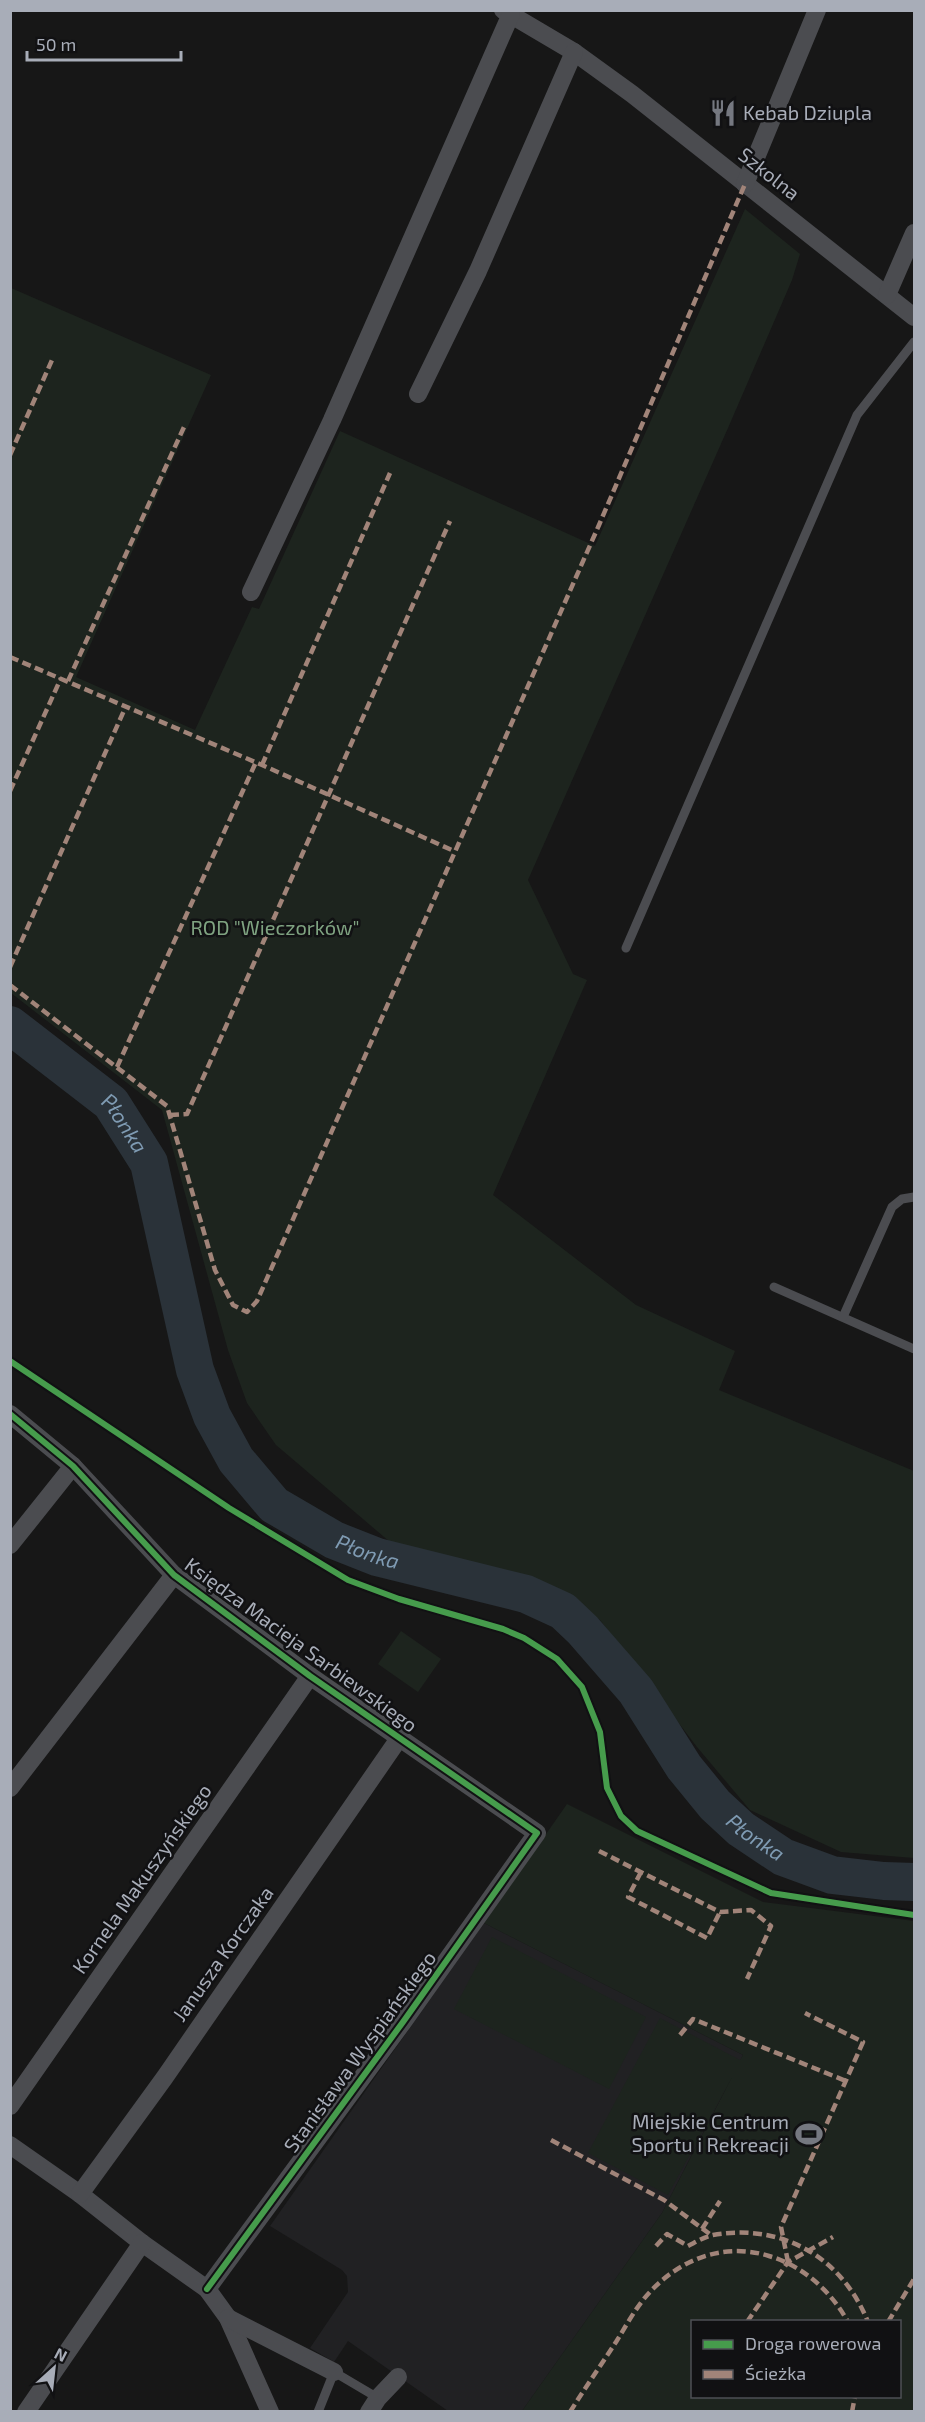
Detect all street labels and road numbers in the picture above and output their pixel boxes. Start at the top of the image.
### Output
street label: Szkolna [734,142,805,205]
street label: Księdza Macieja Sarbiewskiego [181,1552,423,1737]
street label: Kornela Makuszyńskiego [67,1779,216,1978]
street label: Janusza Korczaka [167,1881,278,2026]
street label: Stanisława Wyspiańskiego [278,1946,440,2157]

